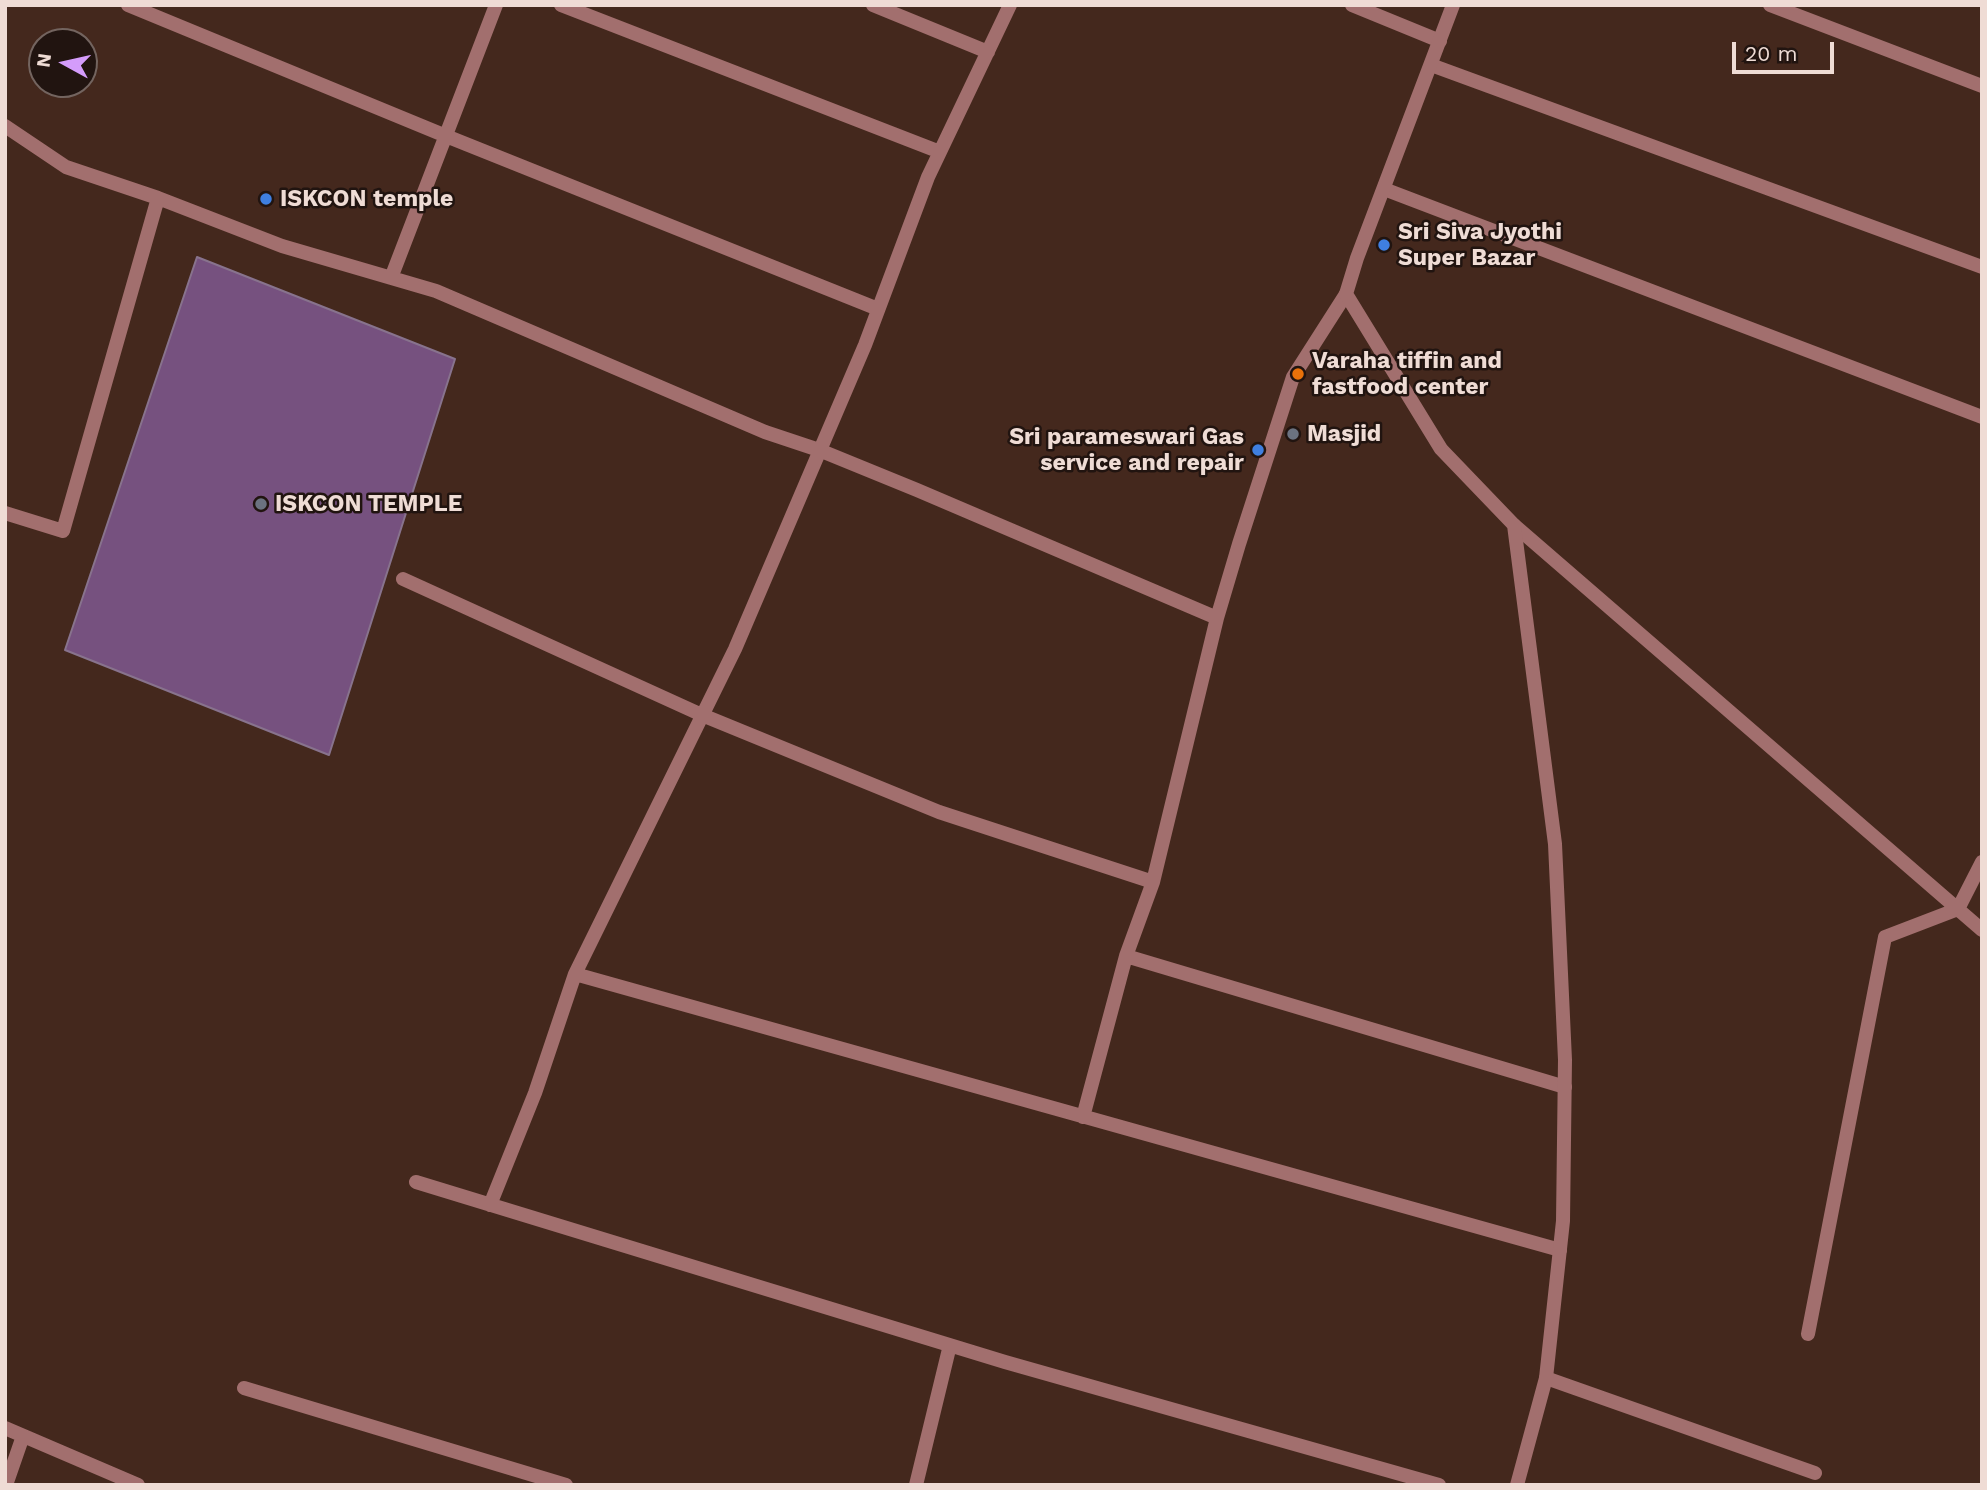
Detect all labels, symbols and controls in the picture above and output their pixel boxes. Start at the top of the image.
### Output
north arrow [28,28,98,98]
scale bar [1735,28,1836,72]
text: 20 m [1745,41,1797,66]
text: N [31,52,56,69]
place label: ISKCON temple [280,185,453,213]
marker: ISKCON temple [258,191,274,207]
place label: Sri Siva Jyothi Super Bazar [1398,218,1562,272]
marker: Sri Siva Jyothi Super Bazar [1376,237,1392,253]
place label: Varaha tiffin and fastfood center [1312,347,1502,401]
marker: Varaha tiffin and fastfood center [1290,366,1306,382]
place label: Masjid [1307,420,1381,448]
place label: Sri parameswari Gas service and repair [1009,423,1244,477]
marker: Masjid [1285,426,1301,442]
marker: Sri parameswari Gas service and repair [1250,442,1266,458]
place label: ISKCON TEMPLE [275,490,462,518]
marker: ISKCON TEMPLE [253,496,269,512]

